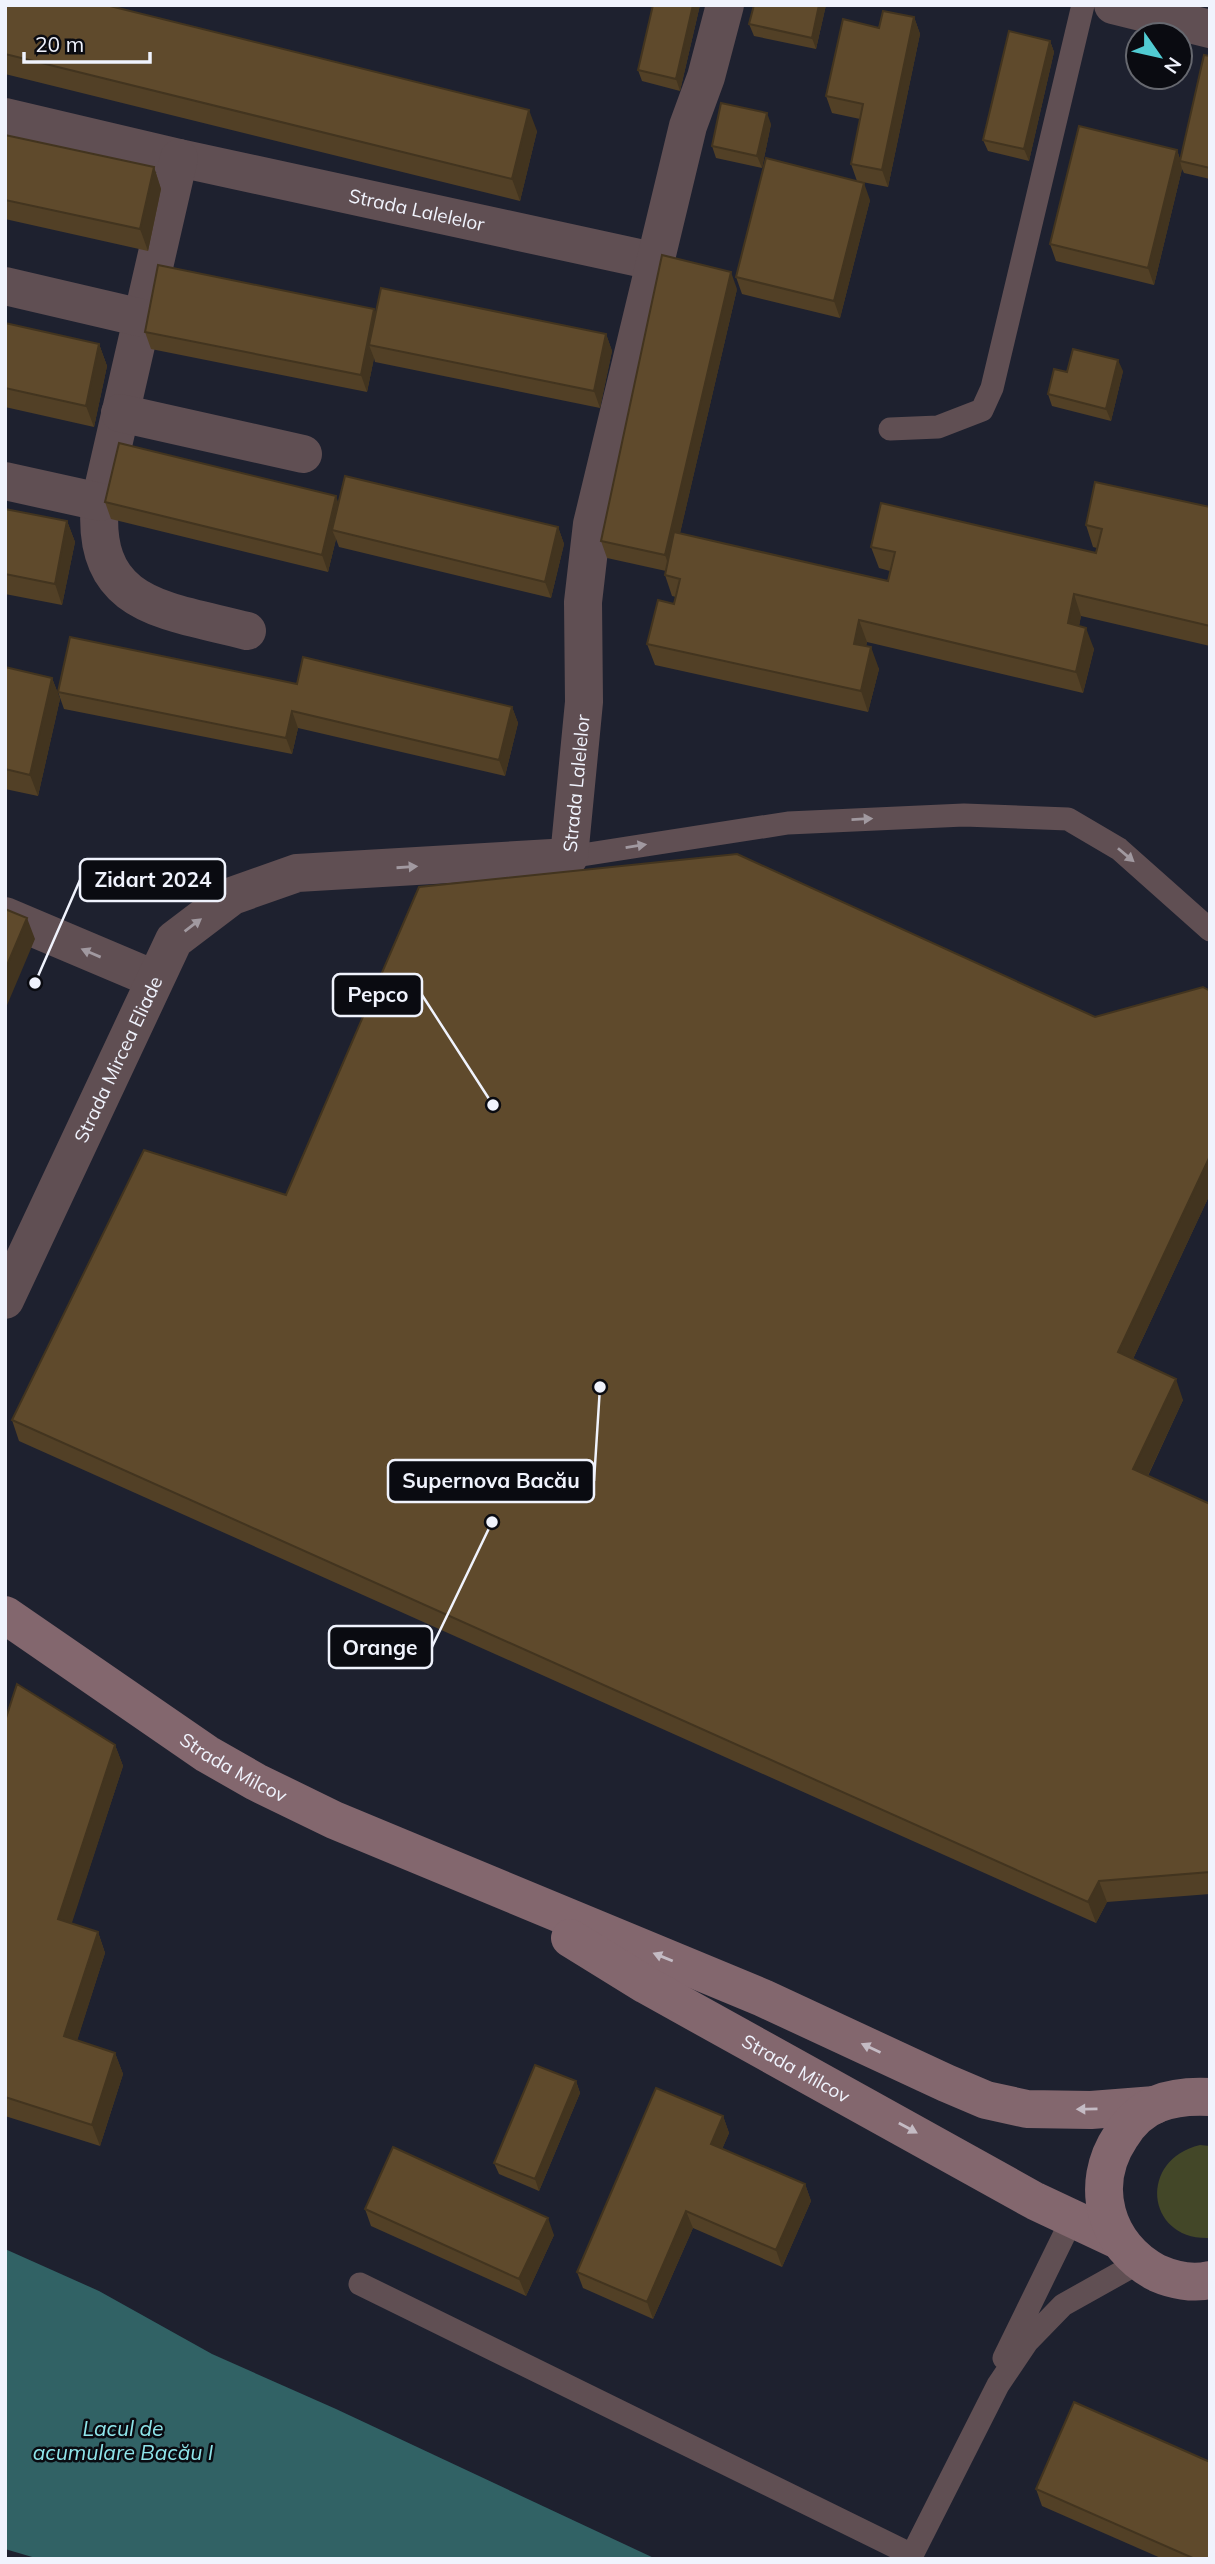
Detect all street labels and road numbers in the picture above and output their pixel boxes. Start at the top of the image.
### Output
street label: Strada Lalelelor [347,183,487,236]
street label: Strada Lalelelor [558,713,595,853]
street label: Strada Mircea Eliade [69,972,167,1146]
street label: Strada Milcov [175,1727,291,1807]
street label: Strada Milcov [738,2029,854,2108]

